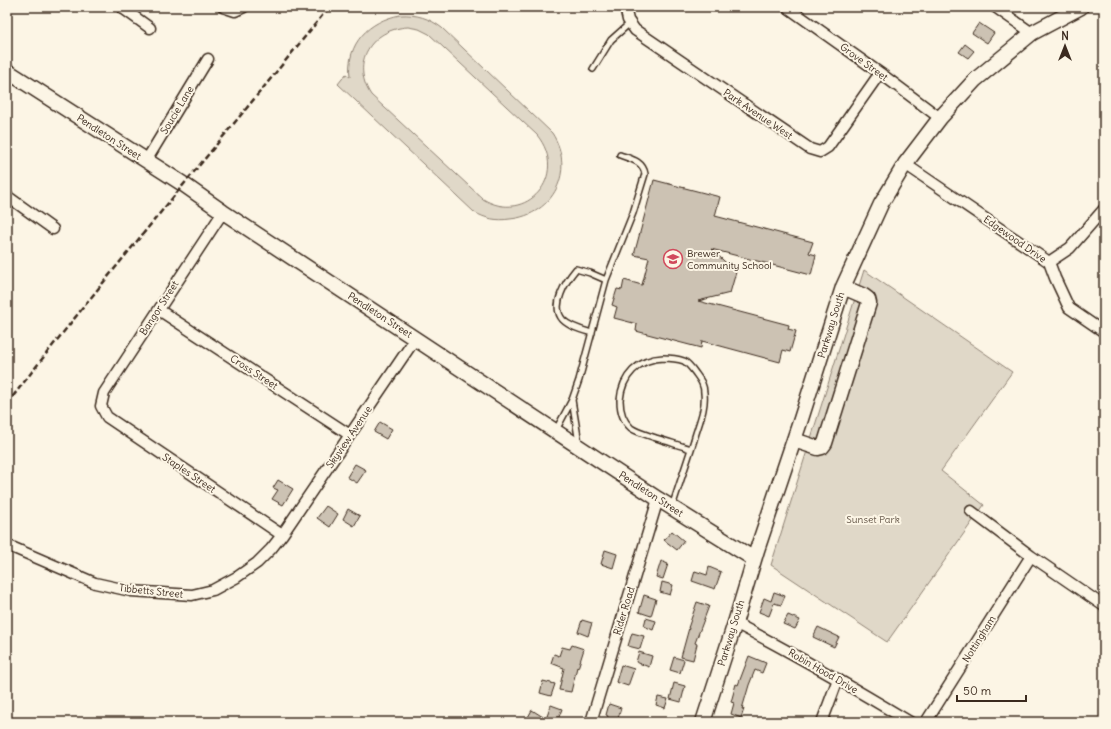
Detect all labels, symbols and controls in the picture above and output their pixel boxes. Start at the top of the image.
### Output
north arrow [1045,26,1085,66]
text: N [1061,29,1069,43]
street label: Grove Street [837,40,891,84]
street label: Soucie Lane [157,83,197,137]
street label: Park Avenue West [721,86,796,142]
street label: Pendleton Street [74,111,144,163]
street label: Edgewood Drive [981,213,1049,265]
place label: Brewer Community School [687,247,772,272]
school or university icon: Brewer Community School [662,248,684,270]
street label: Bangor Street [137,278,182,338]
street label: Pendleton Street [345,289,415,341]
street label: Parkway South [815,290,847,360]
street label: Cross Street [228,352,281,393]
street label: Skyview Avenue [323,403,375,471]
street label: Staples Street [160,450,219,496]
street label: Pendleton Street [616,468,686,520]
park label: Sunset Park [846,513,900,526]
street label: Tibbetts Street [118,581,184,601]
street label: Rider Road [611,585,638,637]
street label: Parkway South [715,598,747,668]
street label: Nottingham [959,613,999,665]
street label: Robin Hood Drive [786,646,860,696]
scale bar [957,677,1026,703]
text: 50 m [963,683,992,698]

